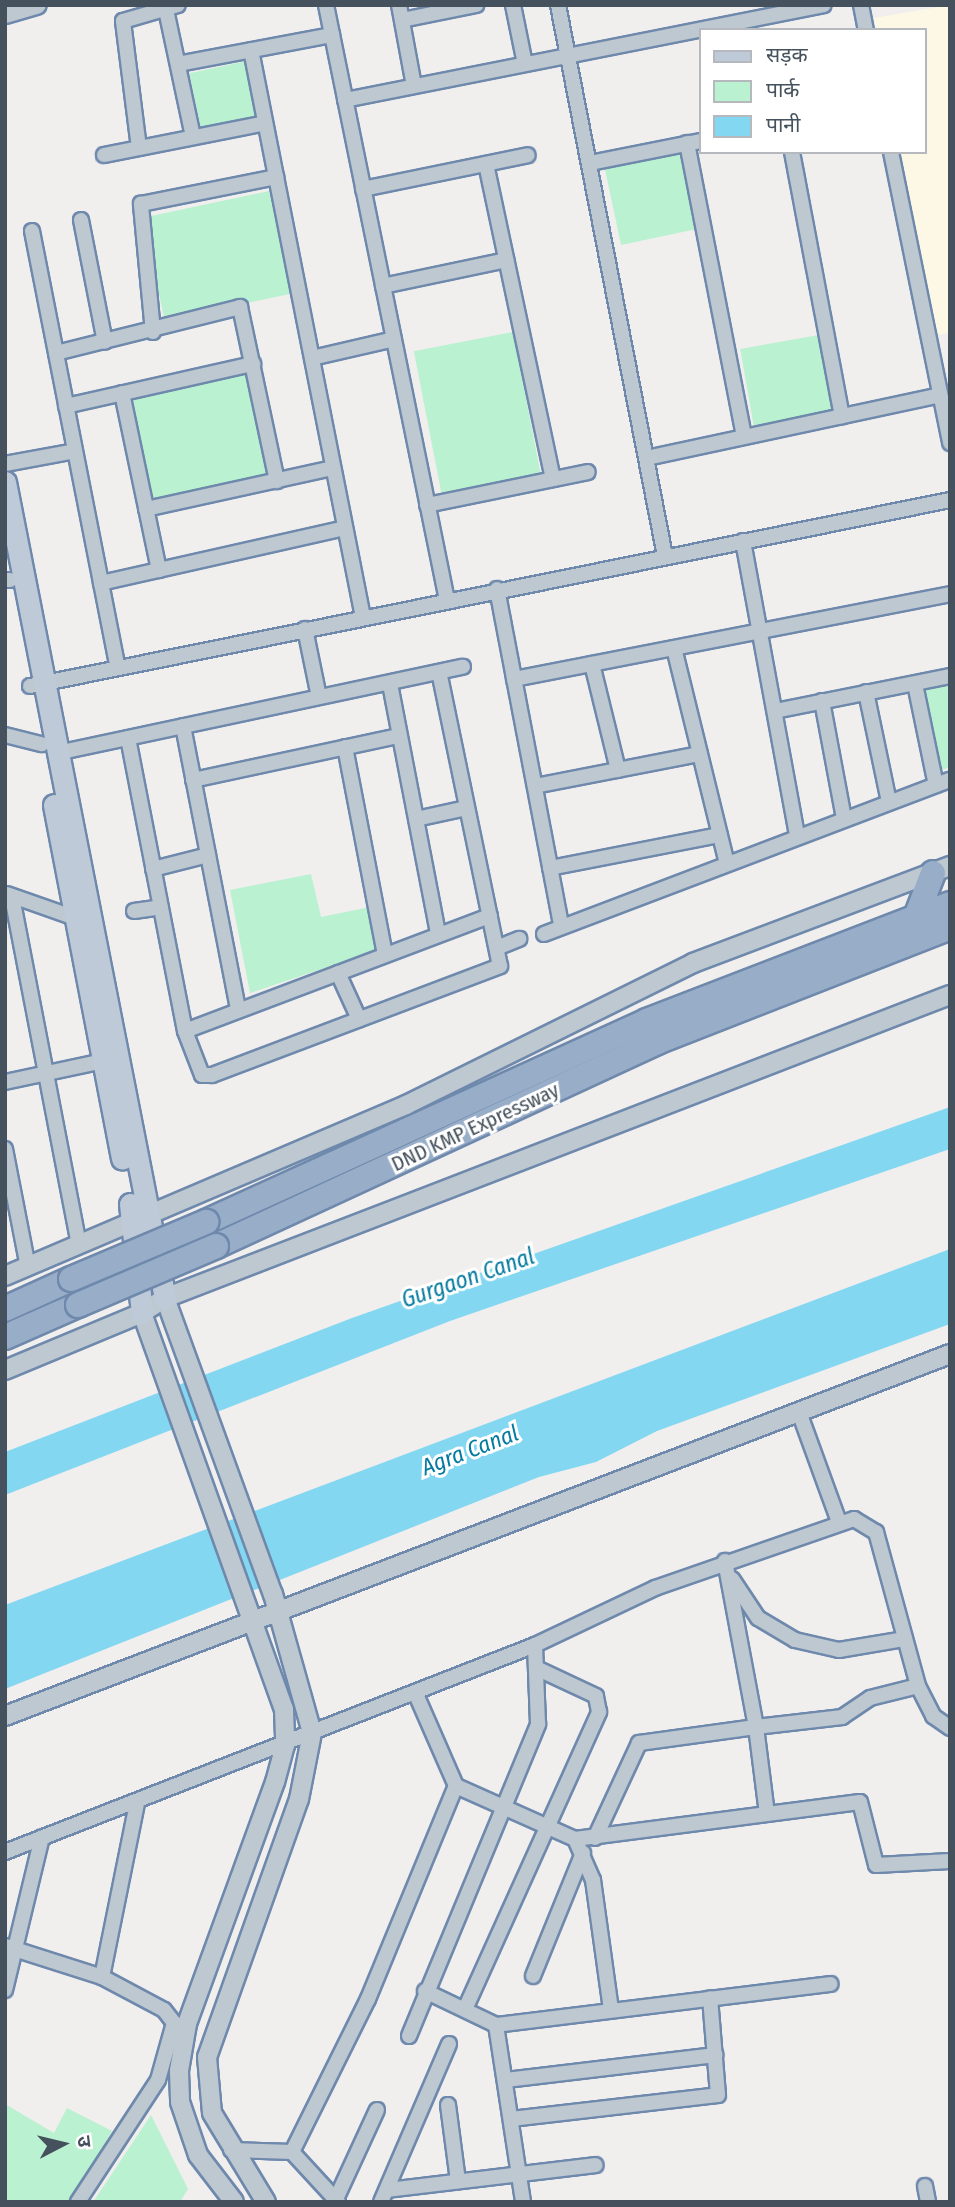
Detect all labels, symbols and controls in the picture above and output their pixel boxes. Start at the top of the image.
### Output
legend [699,28,927,154]
text: सड़क [766,42,808,68]
text: पार्क [766,77,800,103]
text: पानी [766,112,800,138]
street label: DND KMP Expressway [387,1077,563,1177]
water label: Gurgaon Canal [398,1242,538,1314]
water label: Agra Canal [418,1419,522,1481]
north arrow [28,2109,98,2179]
text: उ [72,2134,96,2148]

